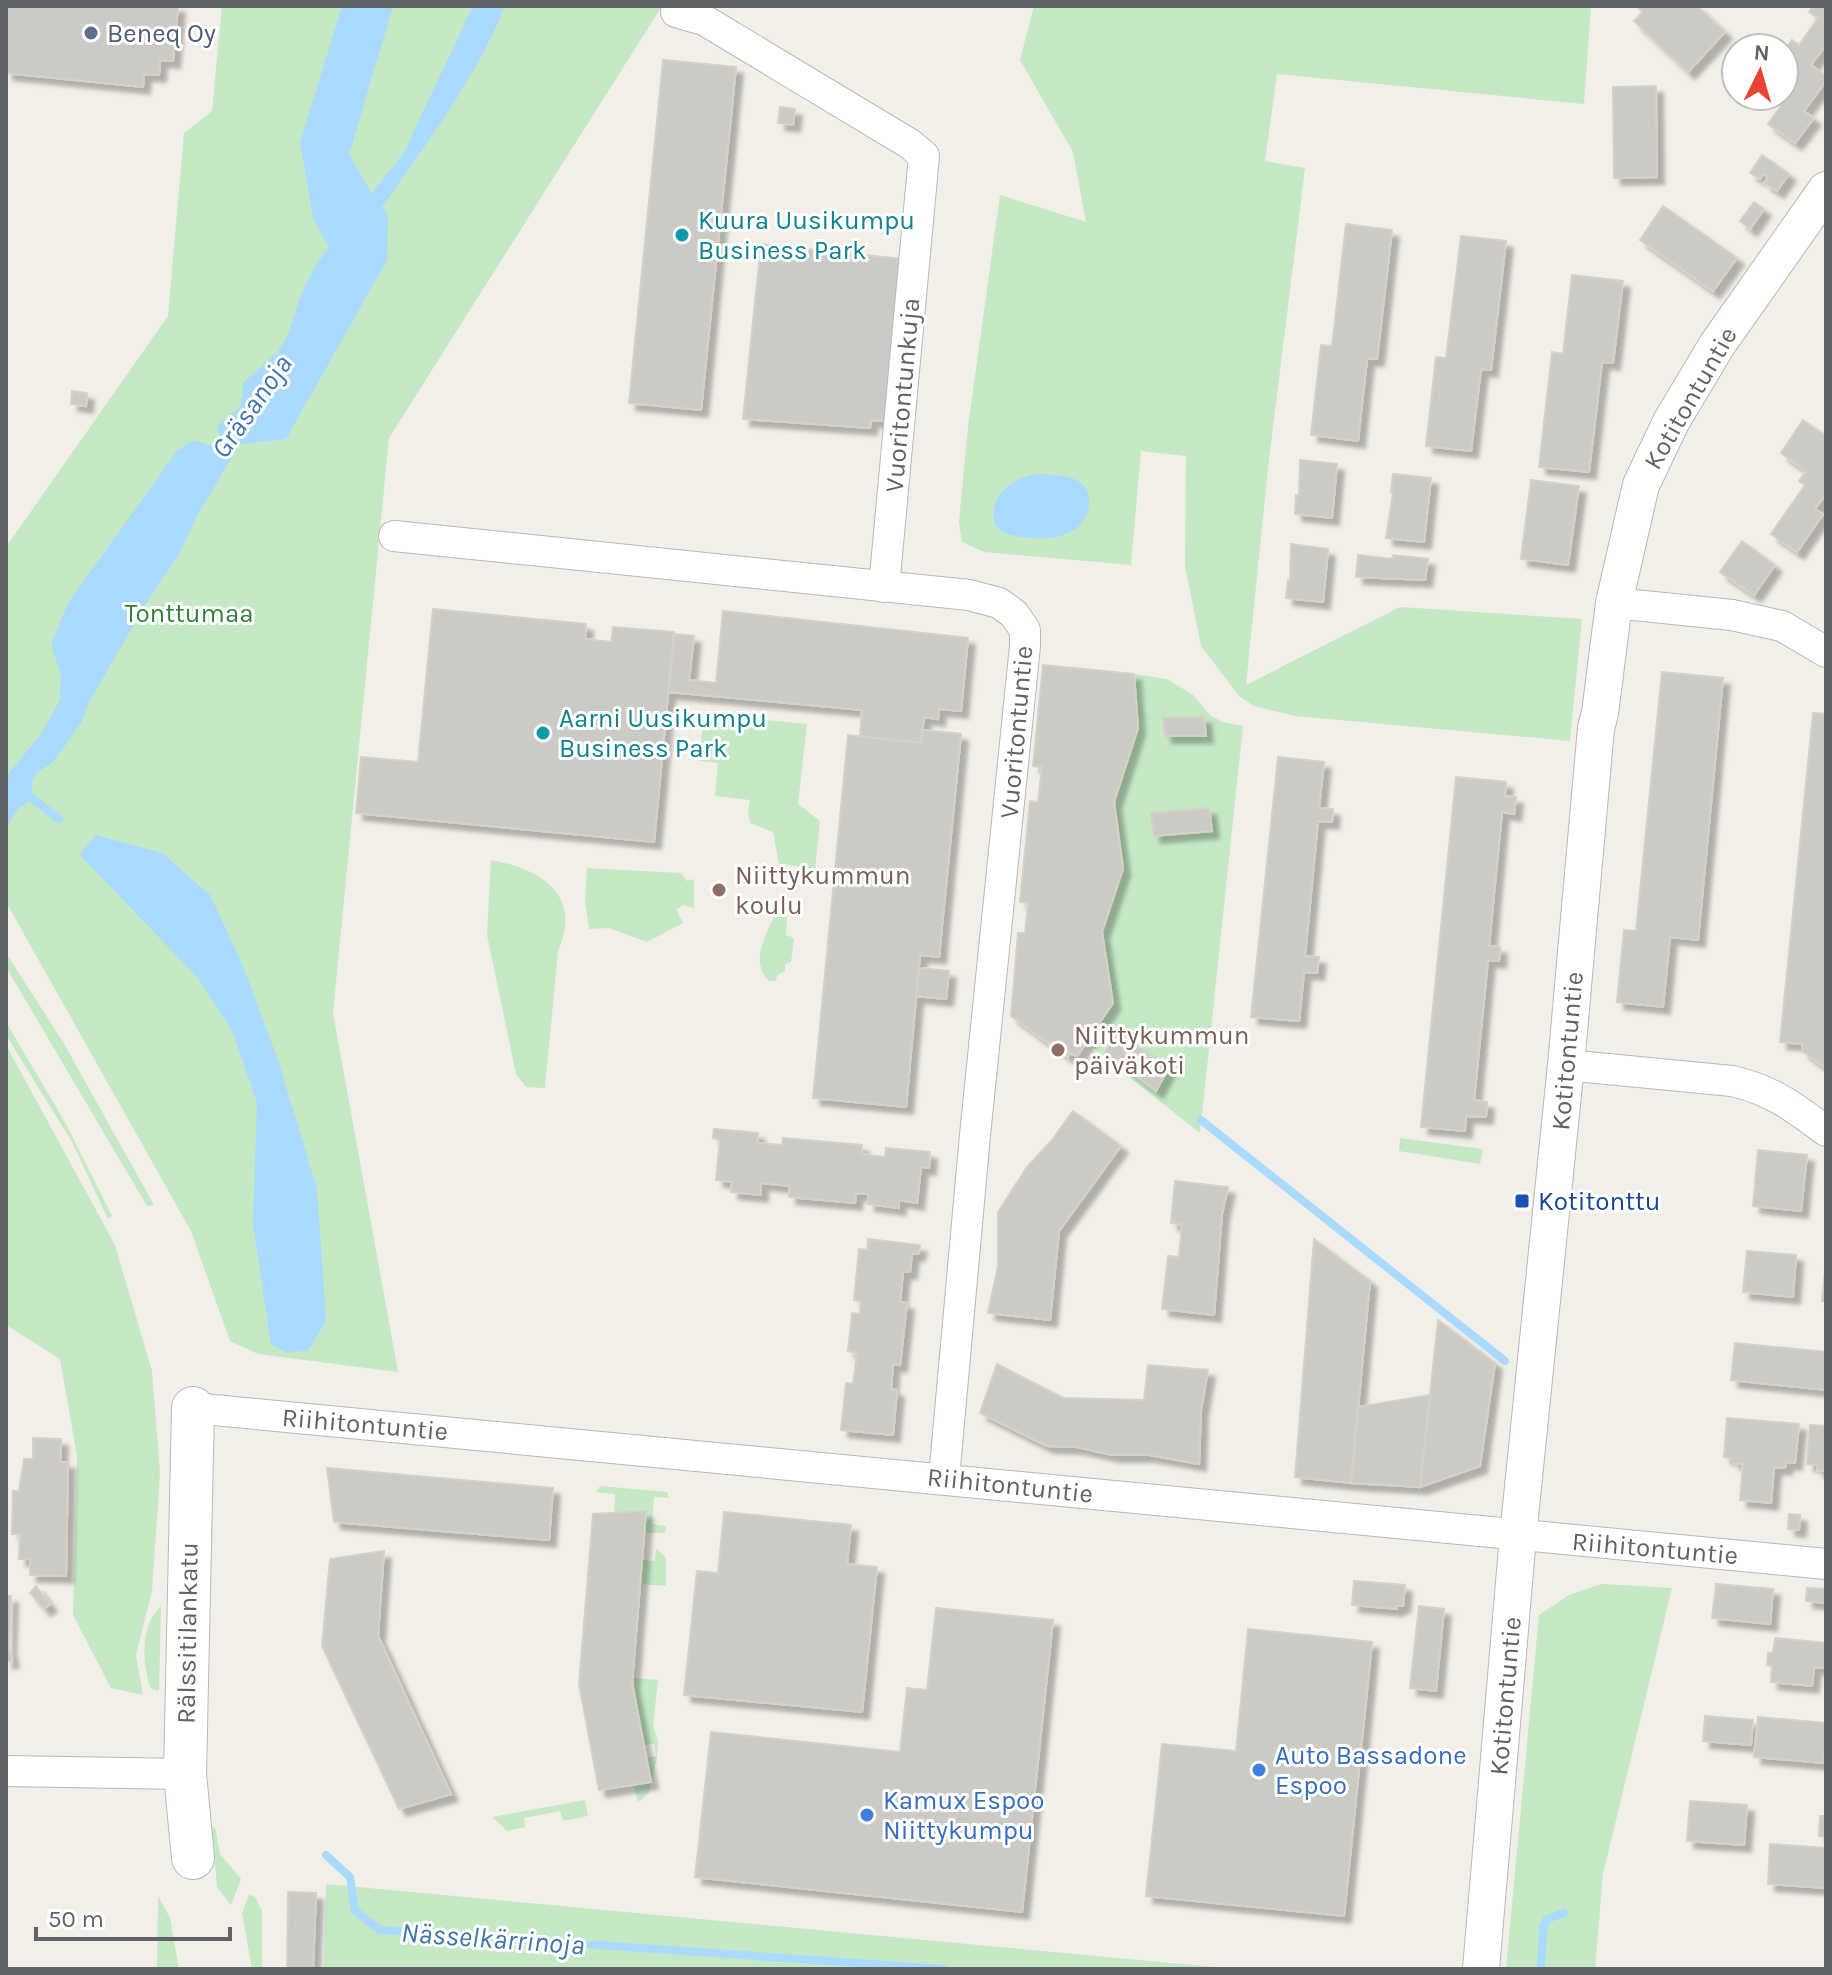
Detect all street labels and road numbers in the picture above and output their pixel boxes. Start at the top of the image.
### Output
street label: Vuoritontunkuja [879,296,926,494]
street label: Kotitontuntie [1637,322,1744,475]
street label: Vuoritontuntie [993,644,1039,820]
street label: Kotitontuntie [1545,970,1590,1132]
street label: Riihitontuntie [281,1402,449,1447]
street label: Riihitontuntie [925,1461,1094,1510]
street label: Riihitontuntie [1571,1526,1739,1571]
street label: Rälssitilankatu [170,1542,205,1724]
street label: Kotitontuntie [1483,1615,1528,1777]

